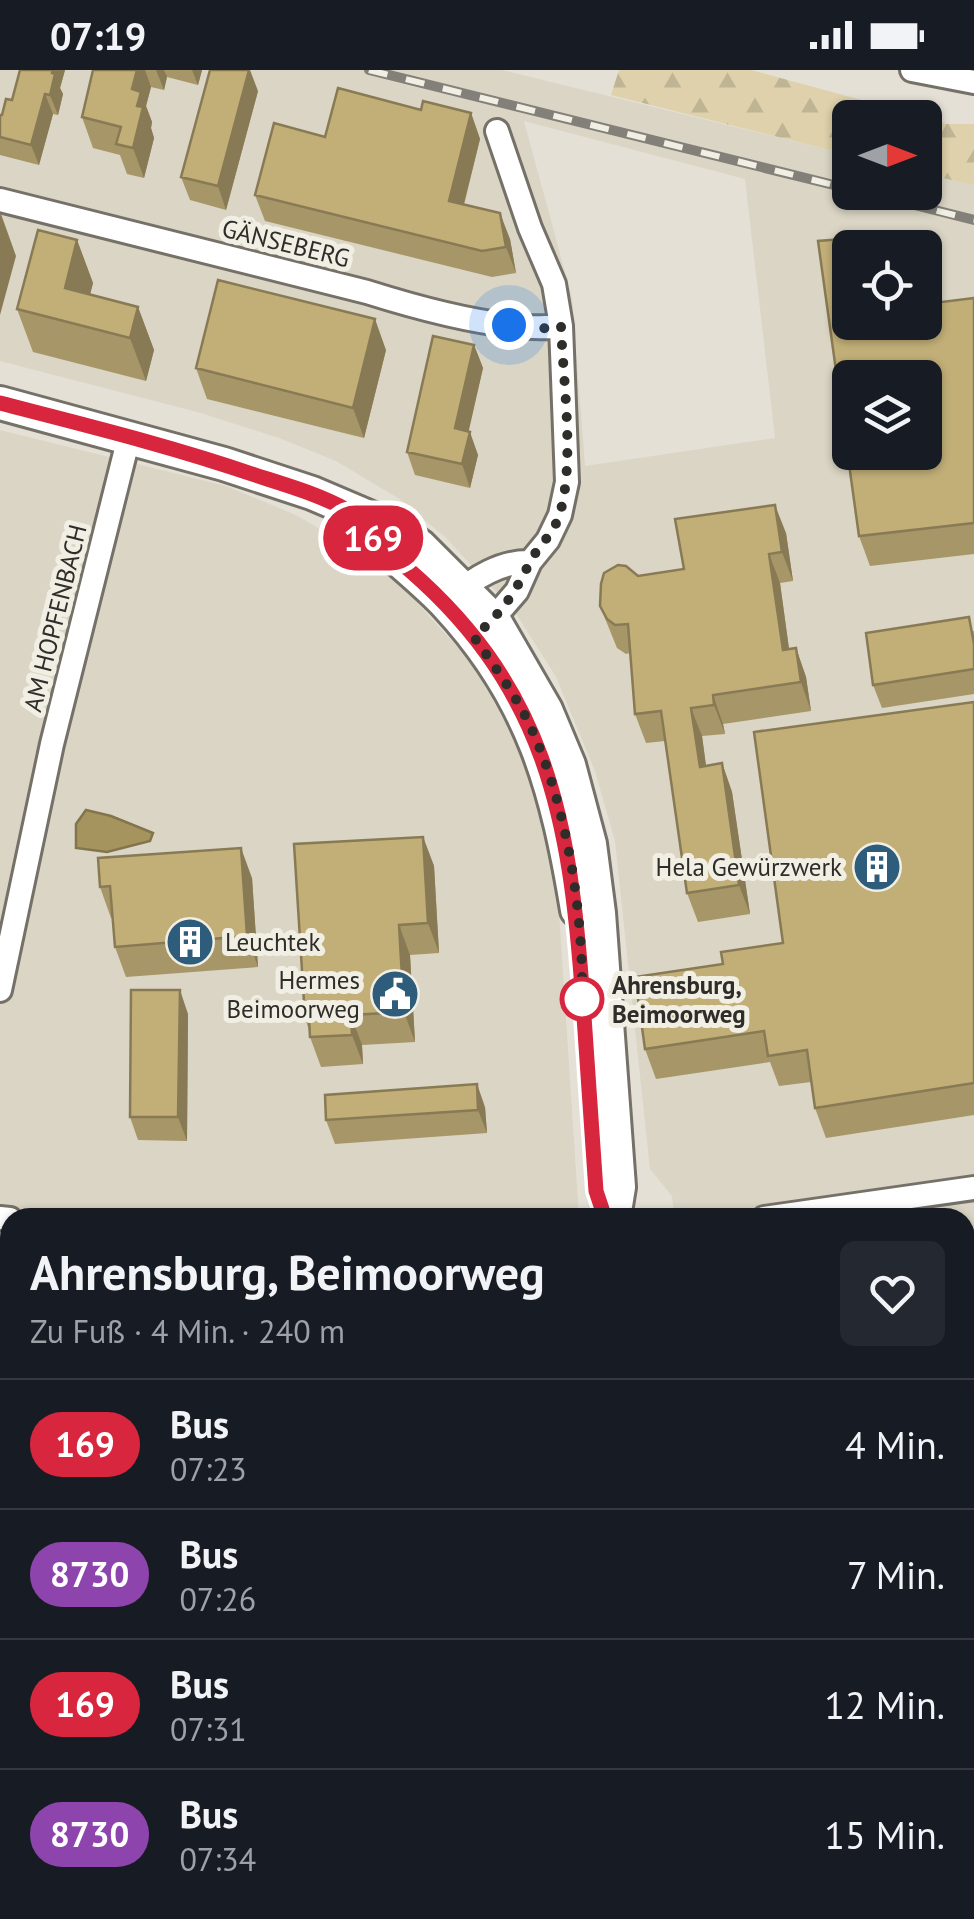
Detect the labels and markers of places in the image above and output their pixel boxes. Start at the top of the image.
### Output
building icon: Hela Gewürzwerk [851,841,903,893]
place label: Hela Gewürzwerk [656,851,842,883]
building icon: Leuchtek [164,916,216,968]
place label: Leuchtek [225,926,320,958]
place label: Hermes Beimoorweg [226,964,360,1025]
public building icon: Hermes Beimoorweg [369,968,421,1020]
place label: Ahrensburg, Beimoorweg [612,969,746,1030]
marker: Ahrensburg, Beimoorweg [561,978,603,1020]

